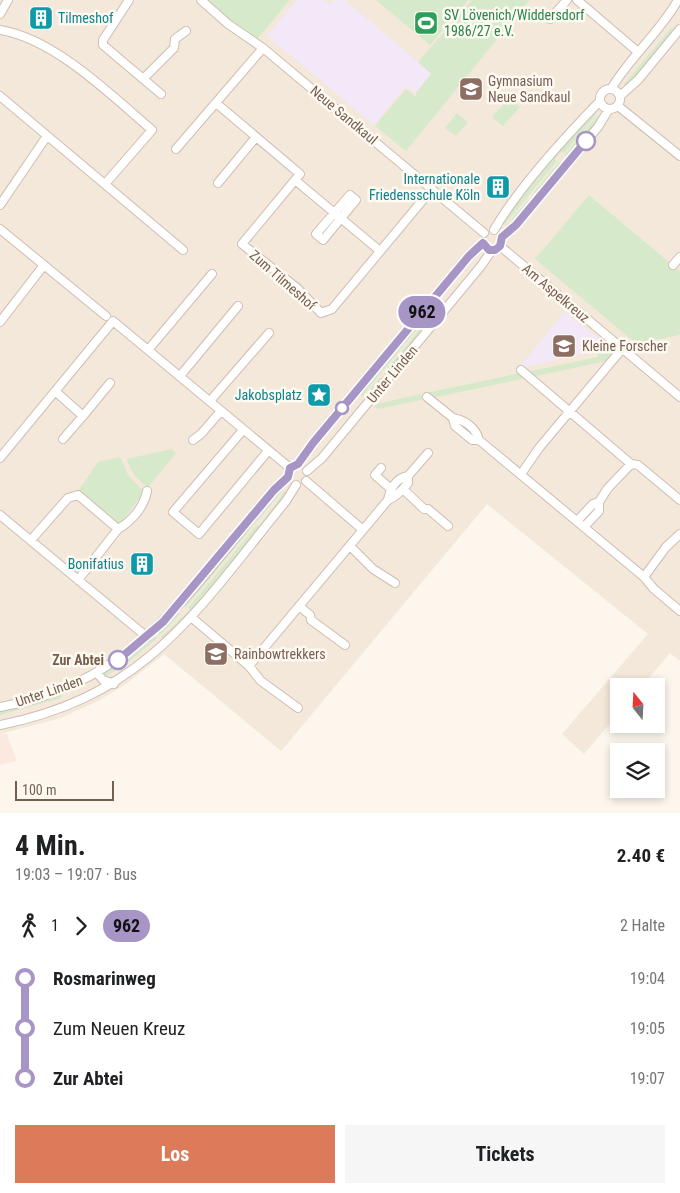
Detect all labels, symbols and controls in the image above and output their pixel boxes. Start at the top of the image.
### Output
building icon: Tilmeshof [28,5,54,31]
place label: SV Lövenich/Widdersdorf 1986/27 e.V. [444,7,585,39]
place label: Tilmeshof [58,10,114,26]
sports icon: SV Lövenich/Widdersdorf 1986/27 e.V. [413,10,439,36]
place label: Gymnasium Neue Sandkaul [488,73,570,105]
school or university icon: Gymnasium Neue Sandkaul [458,76,484,102]
street label: Neue Sandkaul [307,82,381,148]
unlabelled marker [576,131,596,151]
place label: Internationale Friedensschule Köln [369,171,480,203]
building icon: Internationale Friedensschule Köln [485,174,511,200]
street label: Zum Tilmeshof [246,247,320,314]
street label: Am Aspelkreuz [519,260,593,326]
line badge: 962 [393,296,451,328]
text: 962 [408,301,436,322]
school or university icon: Kleine Forscher [551,333,577,359]
place label: Kleine Forscher [582,338,668,354]
street label: Unter Linden [363,342,421,406]
place icon: Jakobsplatz [306,382,332,408]
place label: Jakobsplatz [235,387,302,403]
unlabelled marker [335,401,349,415]
building icon: Bonifatius [129,551,155,577]
place label: Bonifatius [68,556,124,572]
school or university icon: Rainbowtrekkers [203,641,229,667]
place label: Rainbowtrekkers [234,646,326,662]
marker: Zur Abtei [108,650,128,670]
place label: Zur Abtei [52,652,104,668]
street label: Unter Linden [13,672,85,710]
north arrow [610,678,665,732]
map controls [610,678,665,798]
button: layers [610,743,665,798]
scale bar [15,778,114,801]
text: 100 m [22,782,57,798]
text: 4 Min. [15,829,86,862]
text: 2.40 € [617,844,665,867]
text: 19:03 – 19:07 · Bus [15,865,137,884]
icon: walk [15,912,43,940]
icon: forward [67,912,95,940]
text: 962 [113,915,140,936]
text: 1 [51,916,59,935]
text: 2 Halte [620,916,665,935]
text: Rosmarinweg [53,967,156,990]
text: 19:04 [630,969,665,988]
text: Zum Neuen Kreuz [53,1017,185,1040]
text: 19:05 [630,1019,665,1038]
text: Zur Abtei [53,1067,123,1090]
text: 19:07 [630,1069,665,1088]
button: Los [15,1125,335,1183]
button: Tickets [345,1125,665,1183]

